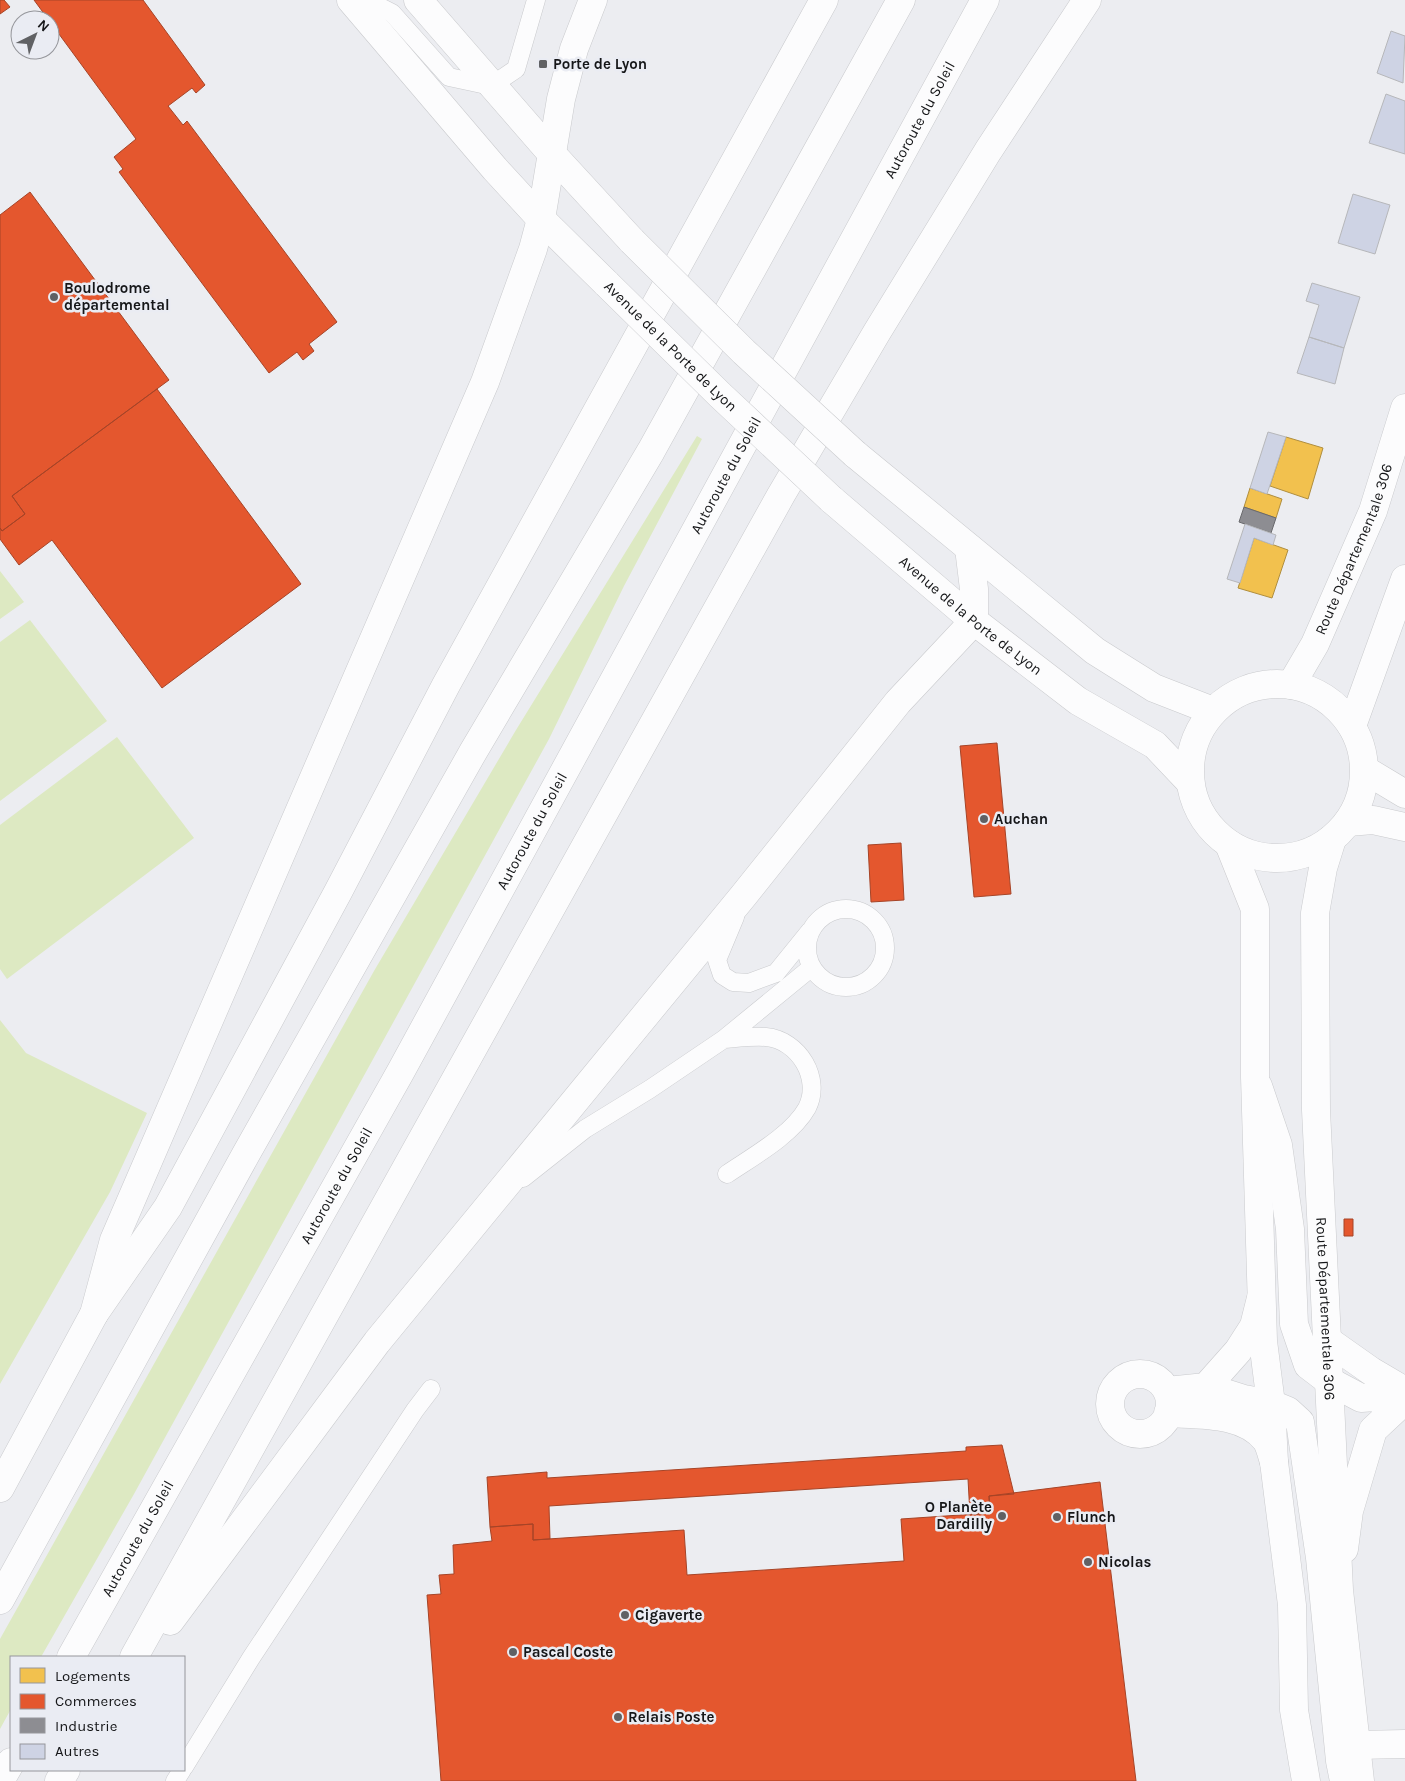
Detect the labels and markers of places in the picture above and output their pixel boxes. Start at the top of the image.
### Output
place label: Porte de Lyon [553,55,647,73]
marker: Porte de Lyon [537,58,549,70]
place label: Boulodrome départemental [64,279,170,314]
marker: Boulodrome départemental [48,291,60,303]
place label: Auchan [994,810,1048,828]
marker: Auchan [978,813,990,825]
place label: O Planète Dardilly [925,1498,992,1533]
place label: Flunch [1067,1508,1116,1526]
marker: O Planète Dardilly [996,1510,1008,1522]
marker: Flunch [1051,1511,1063,1523]
place label: Nicolas [1098,1553,1151,1571]
marker: Nicolas [1082,1556,1094,1568]
place label: Cigaverte [635,1606,702,1624]
marker: Cigaverte [619,1609,631,1621]
place label: Pascal Coste [523,1643,613,1661]
marker: Pascal Coste [507,1646,519,1658]
place label: Relais Poste [628,1708,715,1726]
marker: Relais Poste [612,1711,624,1723]

